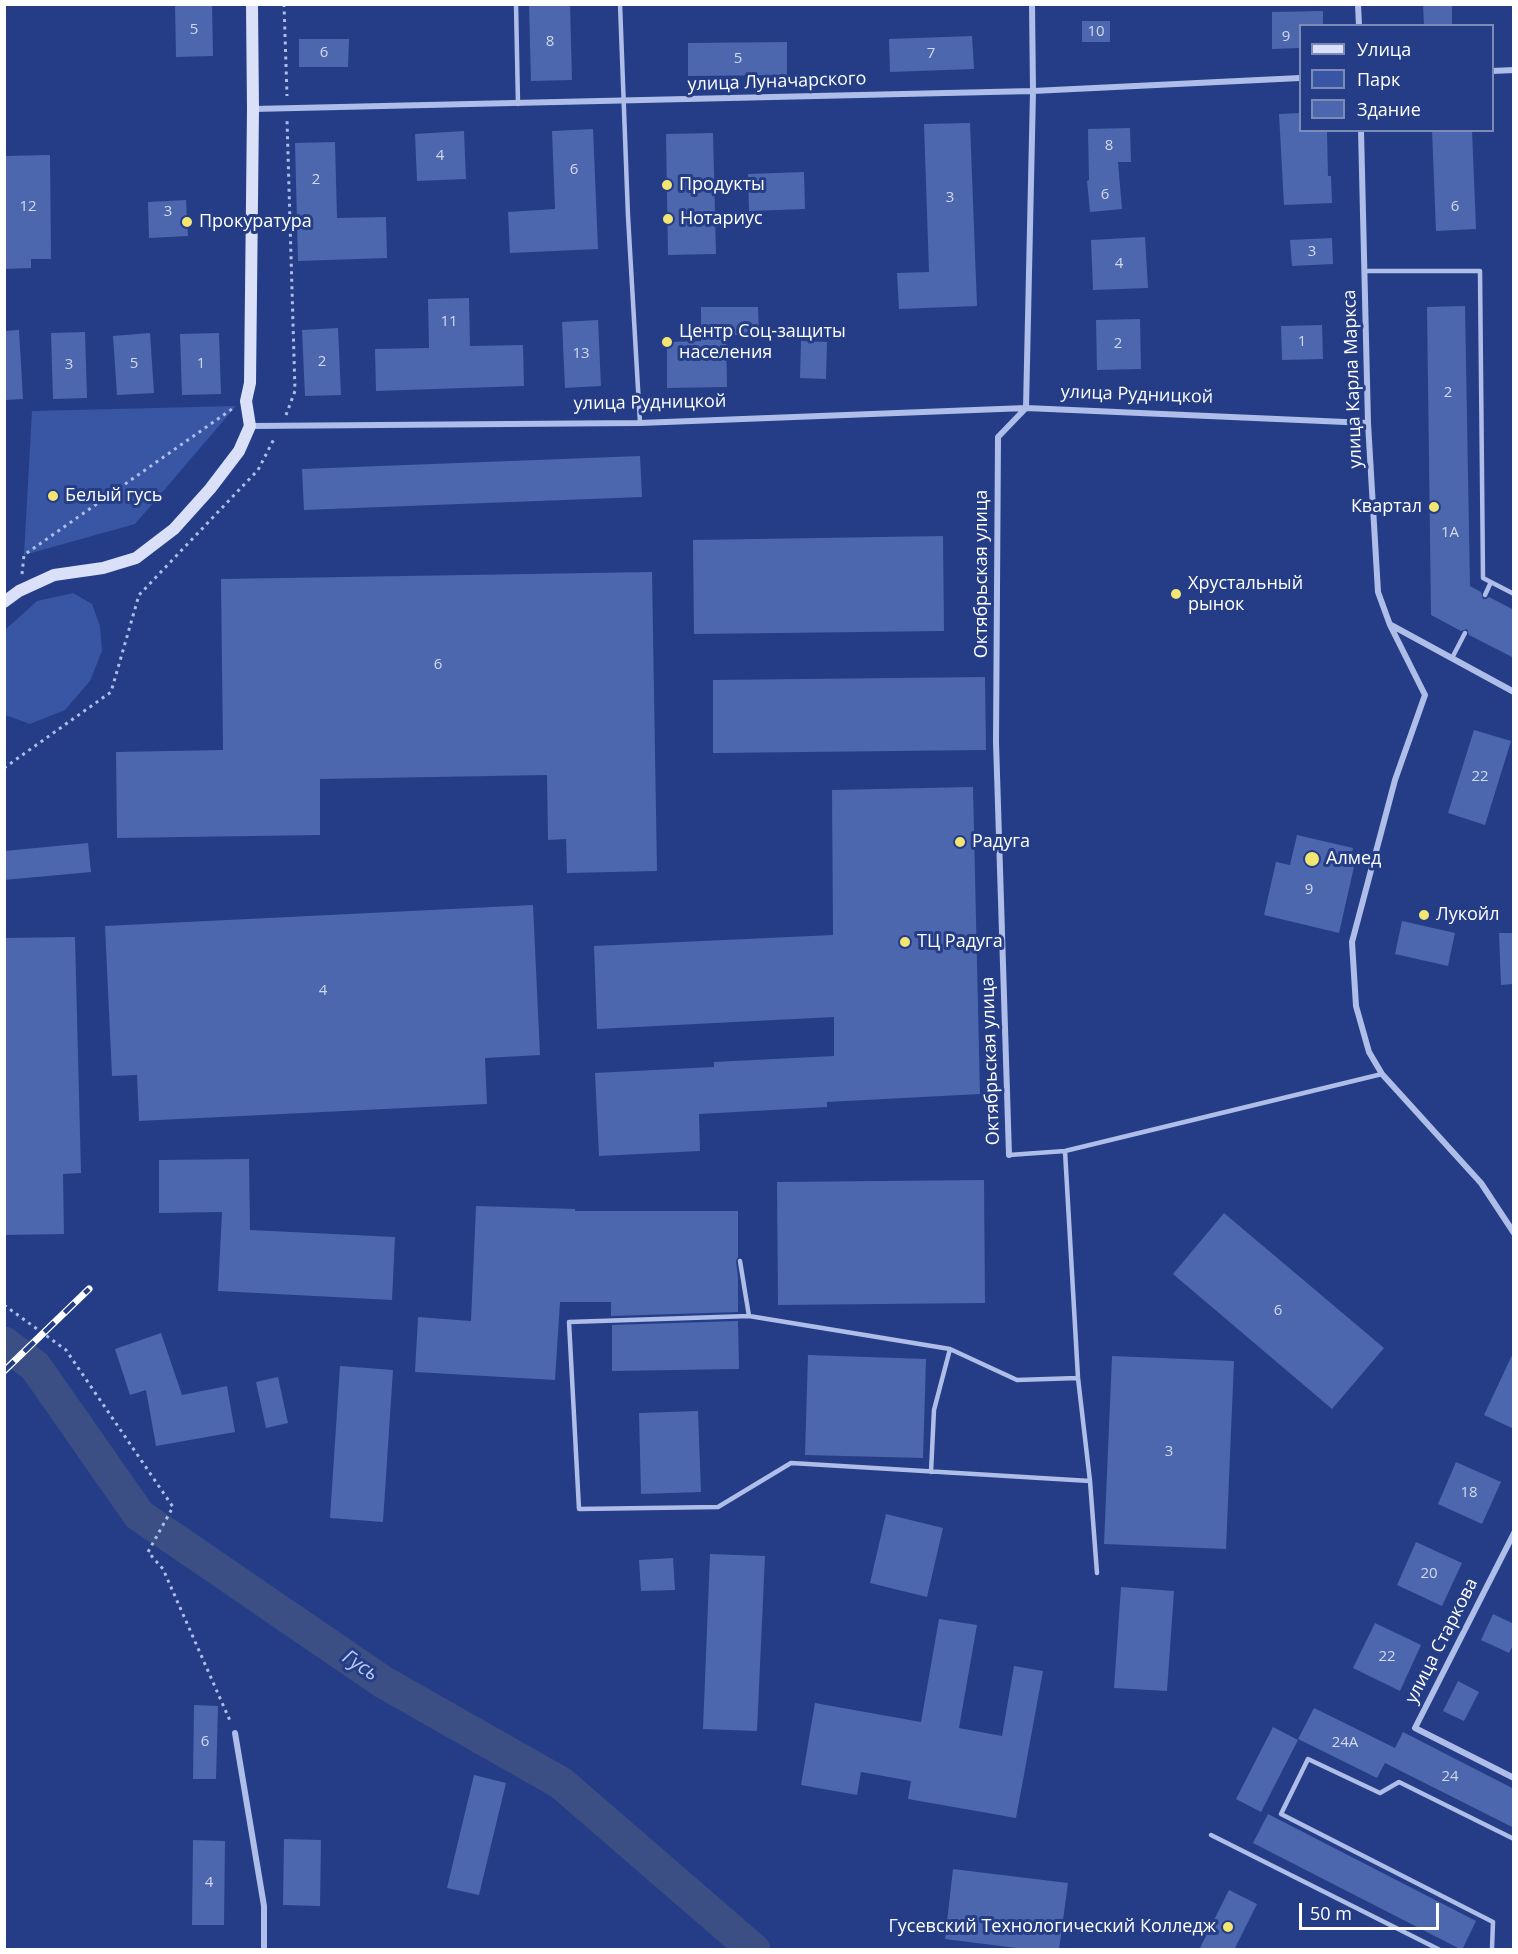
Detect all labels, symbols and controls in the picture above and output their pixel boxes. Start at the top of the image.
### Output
house number: 5 [190,21,198,39]
house number: 10 [1087,23,1105,41]
legend [1299,24,1494,132]
house number: 9 [1282,28,1290,46]
house number: 8 [546,33,554,51]
text: Улица [1357,37,1411,61]
house number: 6 [320,44,328,62]
house number: 7 [927,45,935,63]
house number: 5 [734,50,742,68]
text: Парк [1357,67,1400,91]
street label: улица Луначарского [687,68,867,96]
text: Здание [1357,97,1421,121]
house number: 8 [1105,137,1113,155]
house number: 4 [436,147,444,165]
house number: 6 [570,161,578,179]
house number: 2 [312,171,320,189]
place label: Продукты [679,174,765,196]
marker: Продукты [660,178,674,192]
house number: 6 [1101,186,1109,204]
house number: 3 [946,189,954,207]
house number: 12 [19,198,37,216]
house number: 6 [1451,198,1459,216]
house number: 3 [164,203,172,221]
place label: Нотариус [680,208,763,230]
place label: Прокуратура [199,211,312,233]
marker: Нотариус [661,212,675,226]
marker: Прокуратура [180,215,194,229]
house number: 3 [1308,243,1316,261]
house number: 4 [1115,255,1123,273]
street label: улица Карла Маркса [1339,289,1367,469]
house number: 11 [440,313,458,331]
place label: Центр Соц-защиты населения [679,321,846,364]
house number: 1 [1298,333,1306,351]
marker: Центр Соц-защиты населения [660,335,674,349]
house number: 2 [1114,335,1122,353]
house number: 13 [572,345,590,363]
house number: 2 [318,353,326,371]
house number: 5 [130,355,138,373]
house number: 1 [197,355,205,373]
house number: 3 [65,356,73,374]
street label: улица Рудницкой [1060,382,1214,408]
house number: 2 [1444,384,1452,402]
street label: улица Рудницкой [574,391,726,415]
place label: Белый гусь [65,485,162,507]
marker: Белый гусь [46,489,60,503]
street label: Октябрьская улица [971,490,993,658]
place label: Квартал [1351,496,1422,518]
marker: Квартал [1427,500,1441,514]
house number: 1А [1441,524,1459,542]
place label: Хрустальный рынок [1188,573,1303,616]
marker: Хрустальный рынок [1169,587,1183,601]
house number: 6 [434,656,442,674]
house number: 22 [1471,768,1489,786]
place label: Радуга [972,831,1030,853]
marker: Радуга [953,835,967,849]
place label: Алмед [1326,848,1381,870]
marker: Алмед [1303,850,1321,868]
house number: 9 [1305,881,1313,899]
place label: Лукойл [1436,904,1500,926]
marker: Лукойл [1417,908,1431,922]
place label: ТЦ Радуга [917,931,1003,953]
marker: ТЦ Радуга [898,935,912,949]
street label: Октябрьская улица [977,976,1005,1146]
house number: 4 [319,982,327,1000]
house number: 6 [1274,1302,1282,1320]
house number: 3 [1165,1443,1173,1461]
house number: 18 [1460,1484,1478,1502]
house number: 20 [1420,1565,1438,1583]
street label: улица Старкова [1401,1575,1483,1707]
water label: Гусь [337,1645,383,1687]
house number: 22 [1378,1648,1396,1666]
house number: 6 [201,1733,209,1751]
house number: 24А [1332,1734,1358,1752]
house number: 24 [1441,1768,1459,1786]
house number: 4 [205,1874,213,1892]
scale bar [1302,1891,1442,1929]
text: 50 m [1310,1901,1352,1925]
place label: Гусевский Технологический Колледж [888,1916,1216,1938]
marker: Гусевский Технологический Колледж [1221,1920,1235,1934]

